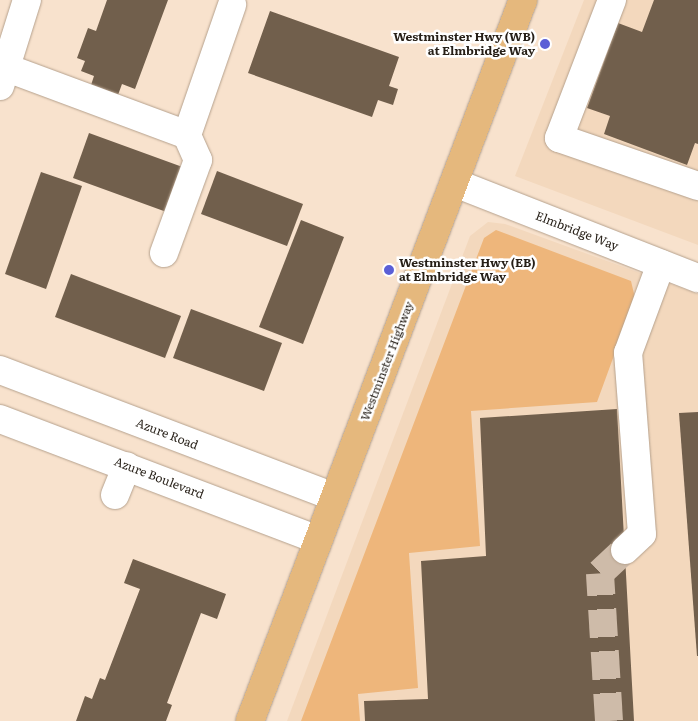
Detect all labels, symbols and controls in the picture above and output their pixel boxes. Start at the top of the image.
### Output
place label: Westminster Hwy (WB) at Elmbridge Way [393,30,535,58]
marker: Westminster Hwy (WB) at Elmbridge Way [539,38,551,50]
street label: Elmbridge Way [533,209,621,253]
place label: Westminster Hwy (EB) at Elmbridge Way [399,256,536,284]
marker: Westminster Hwy (EB) at Elmbridge Way [383,264,395,276]
street label: Westminster Highway [358,299,416,423]
street label: Azure Road [134,416,200,452]
street label: Azure Boulevard [112,454,206,502]

